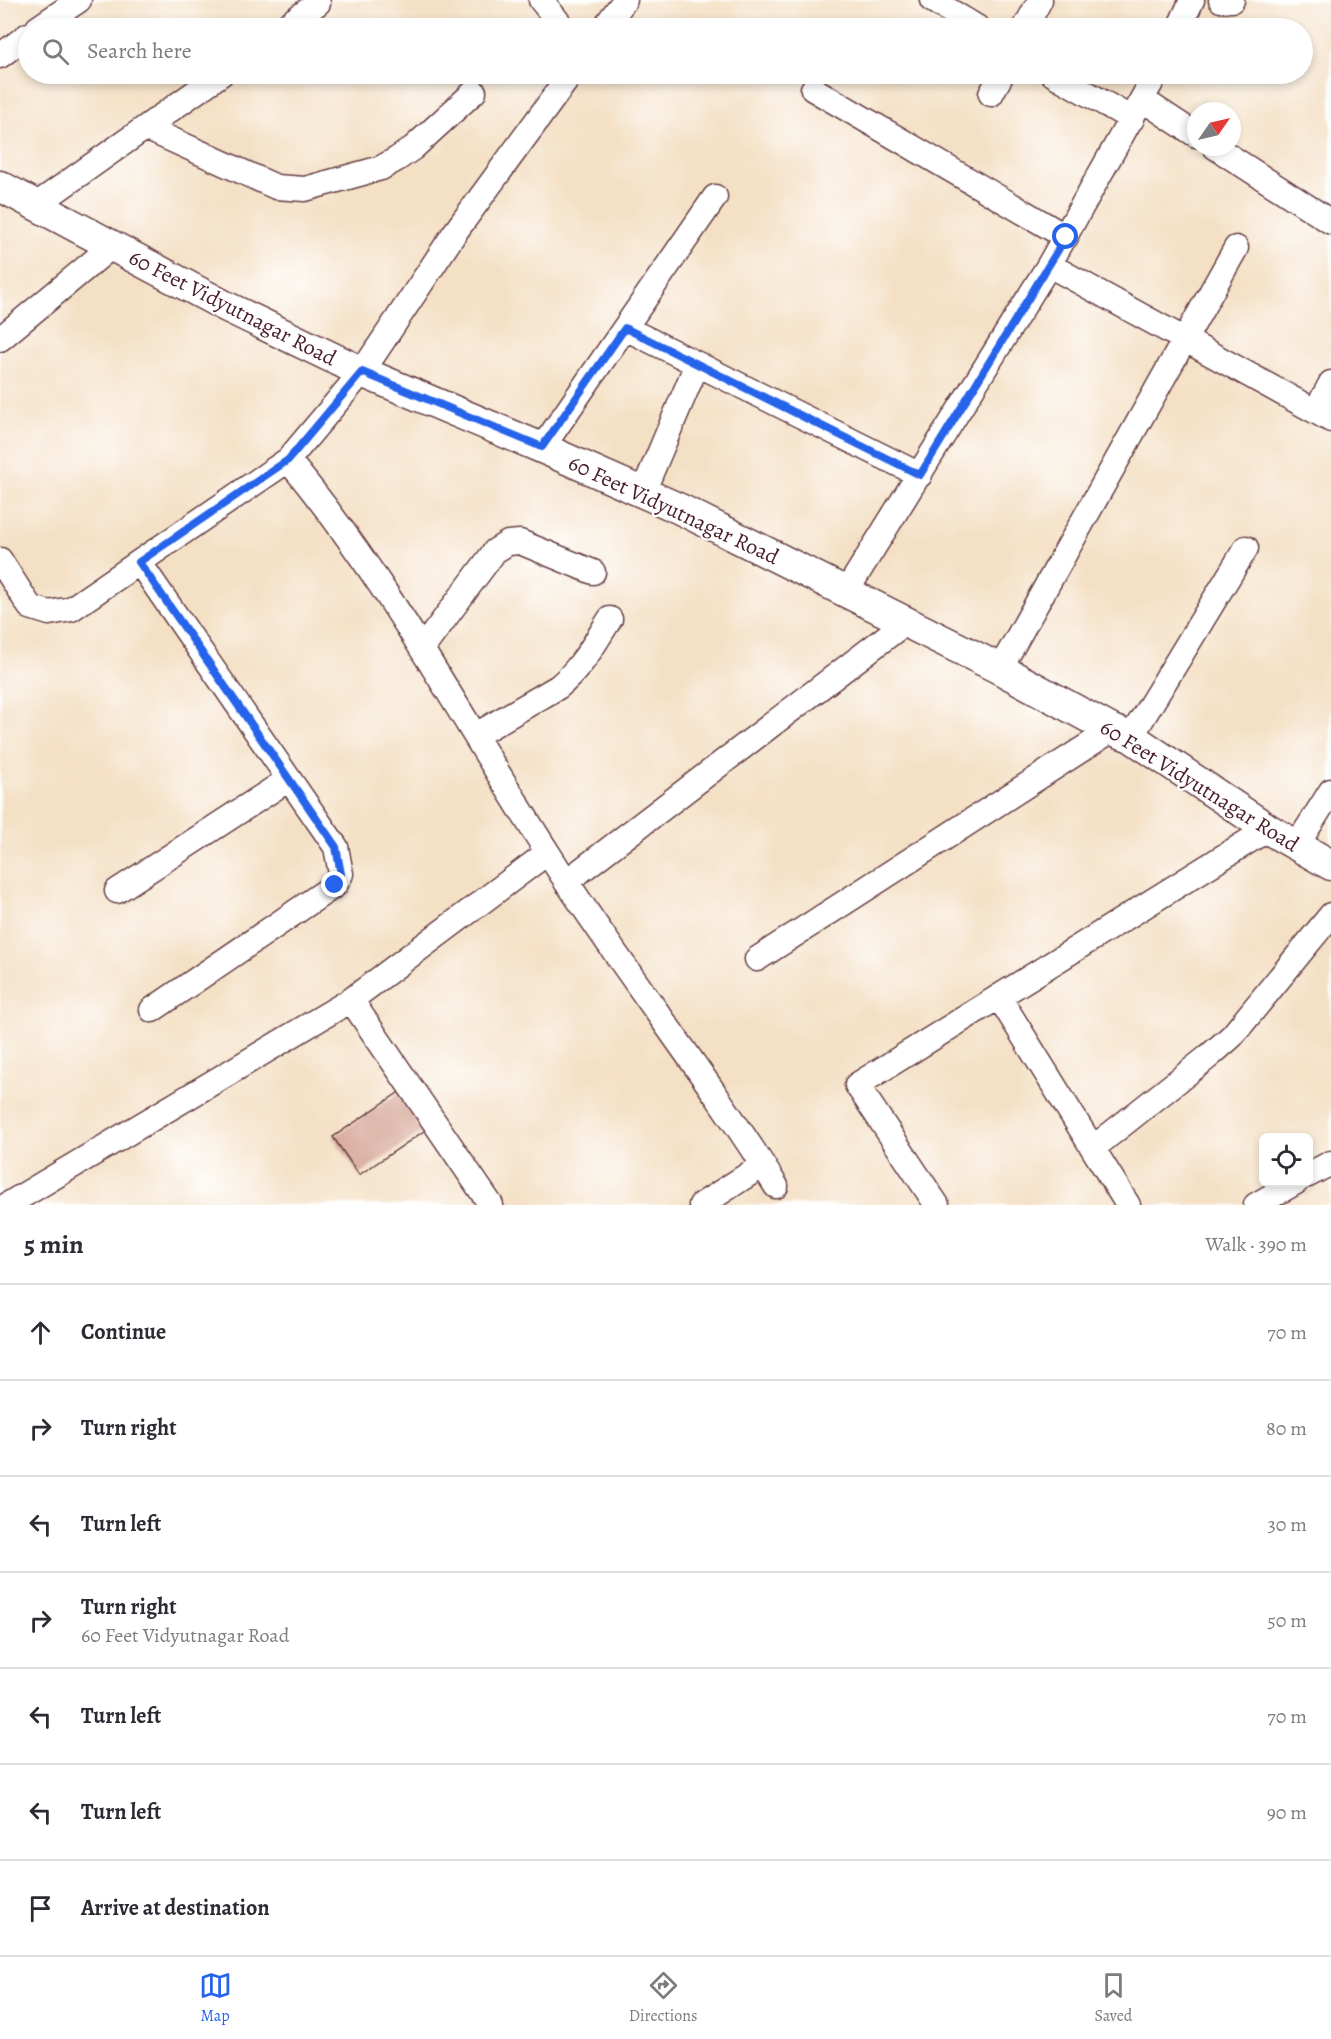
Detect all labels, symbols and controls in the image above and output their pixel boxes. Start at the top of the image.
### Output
search box [18,18,1313,84]
icon: search [39,35,72,68]
text: Search here [87,36,192,66]
north arrow [1187,102,1241,156]
route start [1052,223,1078,249]
street label: 60 Feet Vidyutnagar Road [124,242,342,373]
street label: 60 Feet Vidyutnagar Road [563,448,784,572]
street label: 60 Feet Vidyutnagar Road [1094,712,1305,859]
route end [321,871,347,897]
map controls [1259,1133,1313,1187]
button: locate [1259,1133,1313,1187]
text: 5 min [24,1227,84,1262]
text: Walk · 390 m [1205,1231,1307,1258]
icon: ahead [24,1316,57,1349]
text: Continue [81,1317,166,1347]
text: 70 m [1267,1319,1307,1346]
icon: right [24,1412,57,1445]
text: Turn right [81,1413,177,1443]
text: 80 m [1266,1415,1307,1442]
icon: left [24,1508,57,1541]
text: Turn left [81,1509,161,1539]
text: 30 m [1267,1511,1307,1538]
text: Turn right [81,1592,177,1622]
icon: right [24,1604,57,1637]
text: 50 m [1267,1607,1307,1634]
text: 60 Feet Vidyutnagar Road [81,1622,289,1649]
icon: left [24,1700,57,1733]
text: Turn left [81,1701,161,1731]
text: 70 m [1267,1703,1307,1730]
icon: left [24,1796,57,1829]
text: Turn left [81,1797,161,1827]
text: 90 m [1267,1799,1307,1826]
icon: arrive [24,1892,57,1925]
text: Arrive at destination [81,1893,270,1923]
tab: Map [199,1969,232,2027]
tab: Directions [629,1969,697,2027]
tab: Saved [1094,1969,1132,2027]

